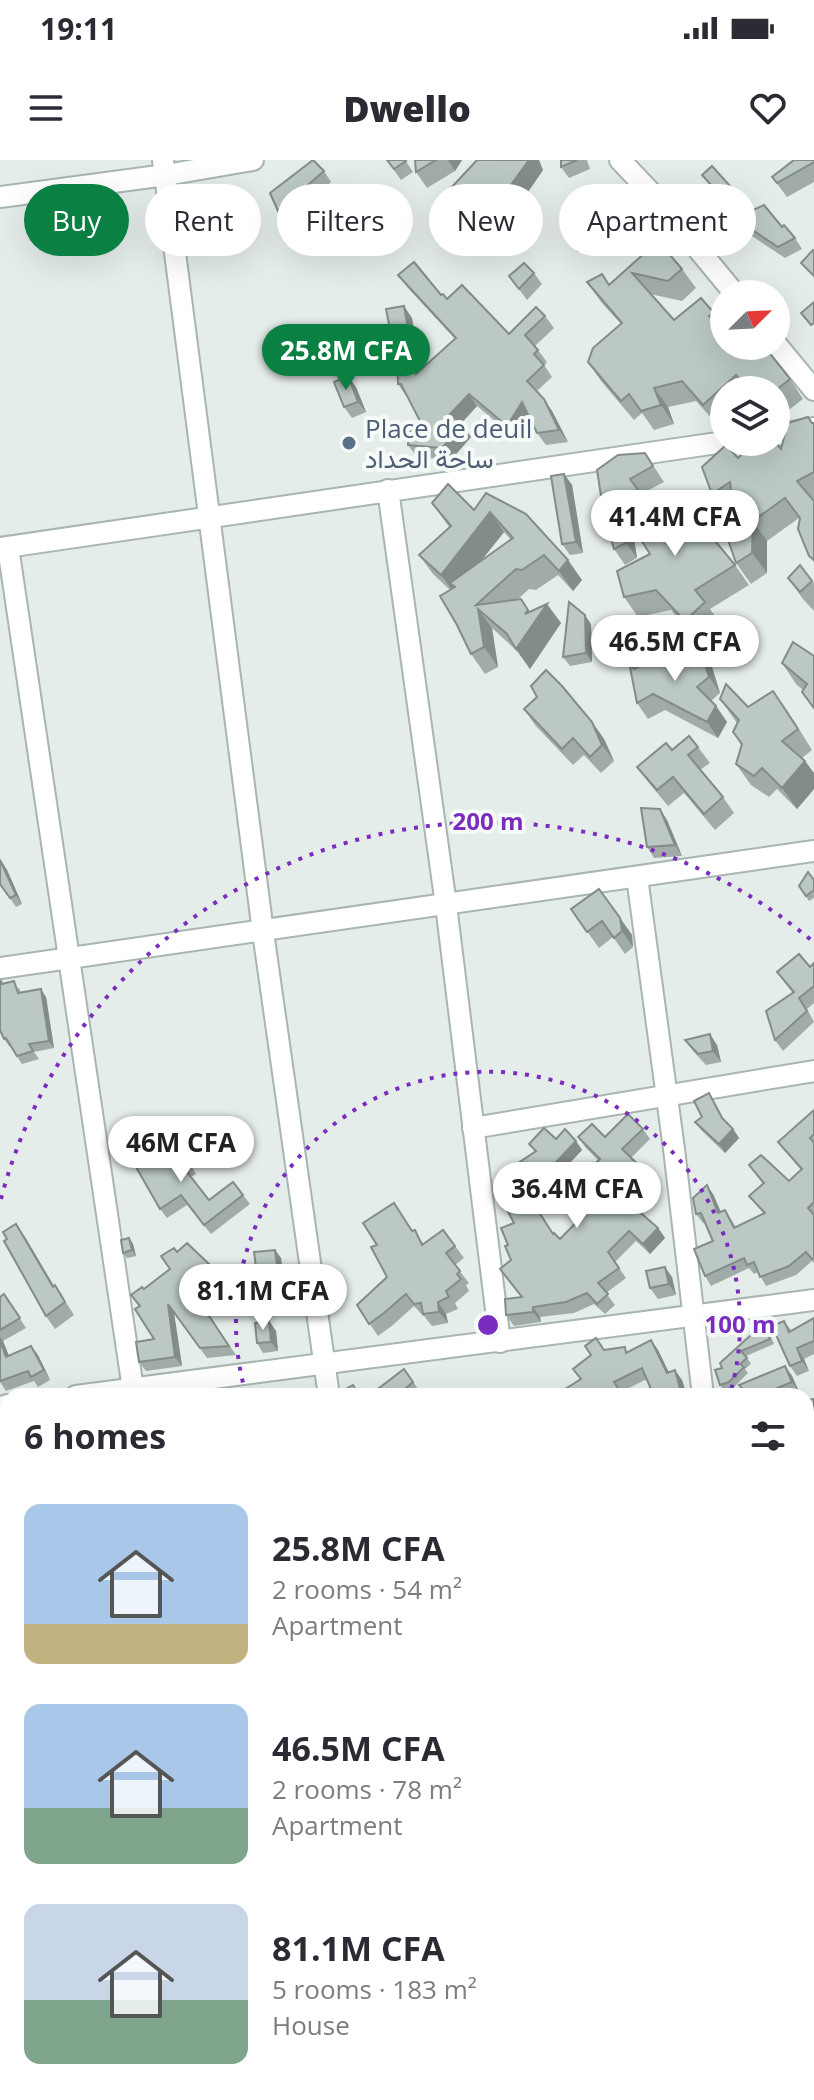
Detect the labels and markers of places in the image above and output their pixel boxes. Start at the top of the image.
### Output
pin: 25.8M CFA [254,324,438,392]
place label: Place de deuil ساحة الحداد [365,410,532,476]
marker: Place de deuil ساحة الحداد [340,434,358,452]
pin: 41.4M CFA [583,490,767,558]
pin: 46.5M CFA [583,615,767,683]
pin: 46M CFA [107,1116,255,1184]
pin: 36.4M CFA [485,1162,669,1230]
pin: 81.1M CFA [171,1264,355,1332]
centre of rings [474,1311,502,1339]

